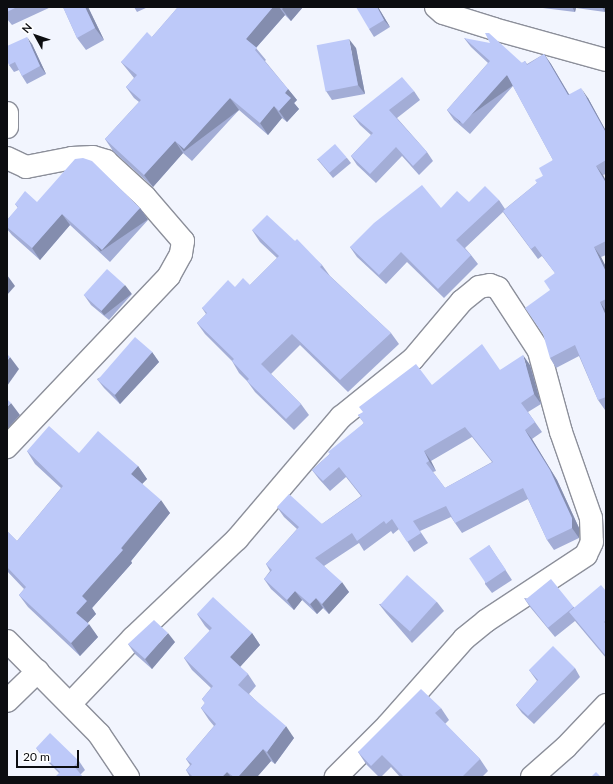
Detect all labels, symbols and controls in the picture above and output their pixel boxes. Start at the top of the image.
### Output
north arrow [16,16,56,56]
text: N [19,21,34,35]
scale bar [18,742,81,768]
text: 20 m [23,749,50,764]

